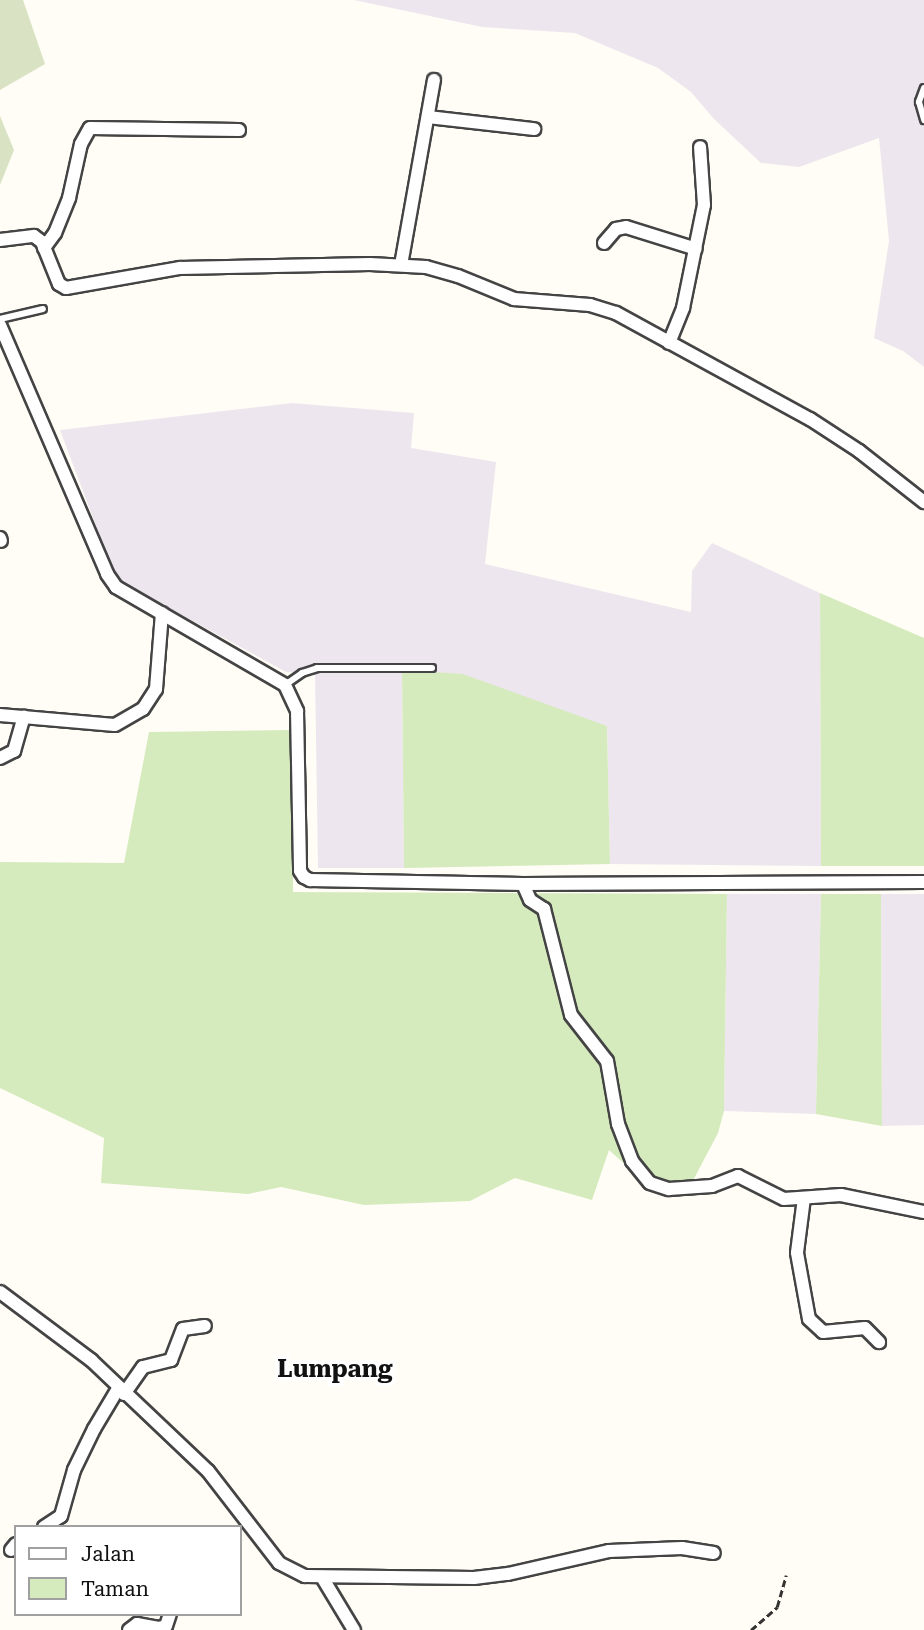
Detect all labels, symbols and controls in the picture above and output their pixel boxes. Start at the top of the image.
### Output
district label: Lumpang [277,1356,393,1384]
legend [14,1525,242,1616]
text: Jalan [81,1542,135,1566]
text: Taman [81,1577,149,1601]

